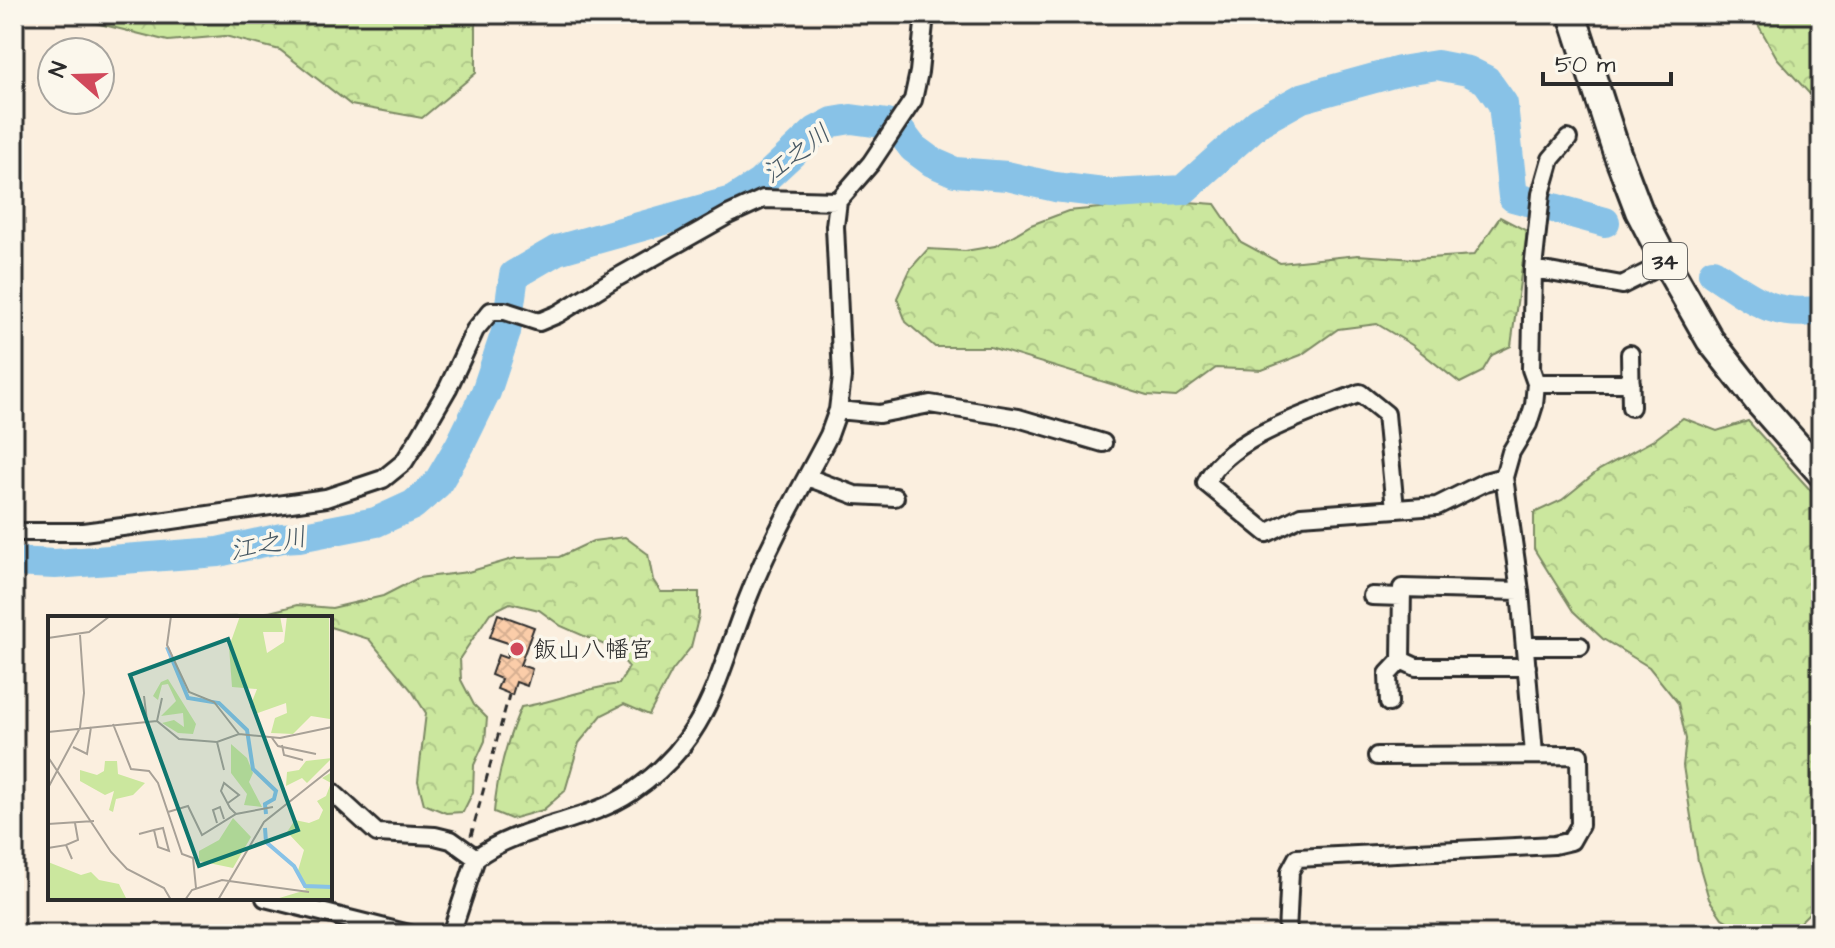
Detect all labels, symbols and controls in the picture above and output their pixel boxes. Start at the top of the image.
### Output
north arrow [36,36,116,116]
scale bar [1543,36,1671,86]
text: 50 m [1555,48,1616,82]
text: N [42,58,76,81]
water label: 江之川 [755,116,839,192]
road number: 34 [1643,243,1687,279]
water label: 江之川 [226,519,310,569]
inset map [48,616,332,900]
place label: 飯山八幡宮 [533,633,653,667]
marker: 飯山八幡宮 [508,640,526,658]

